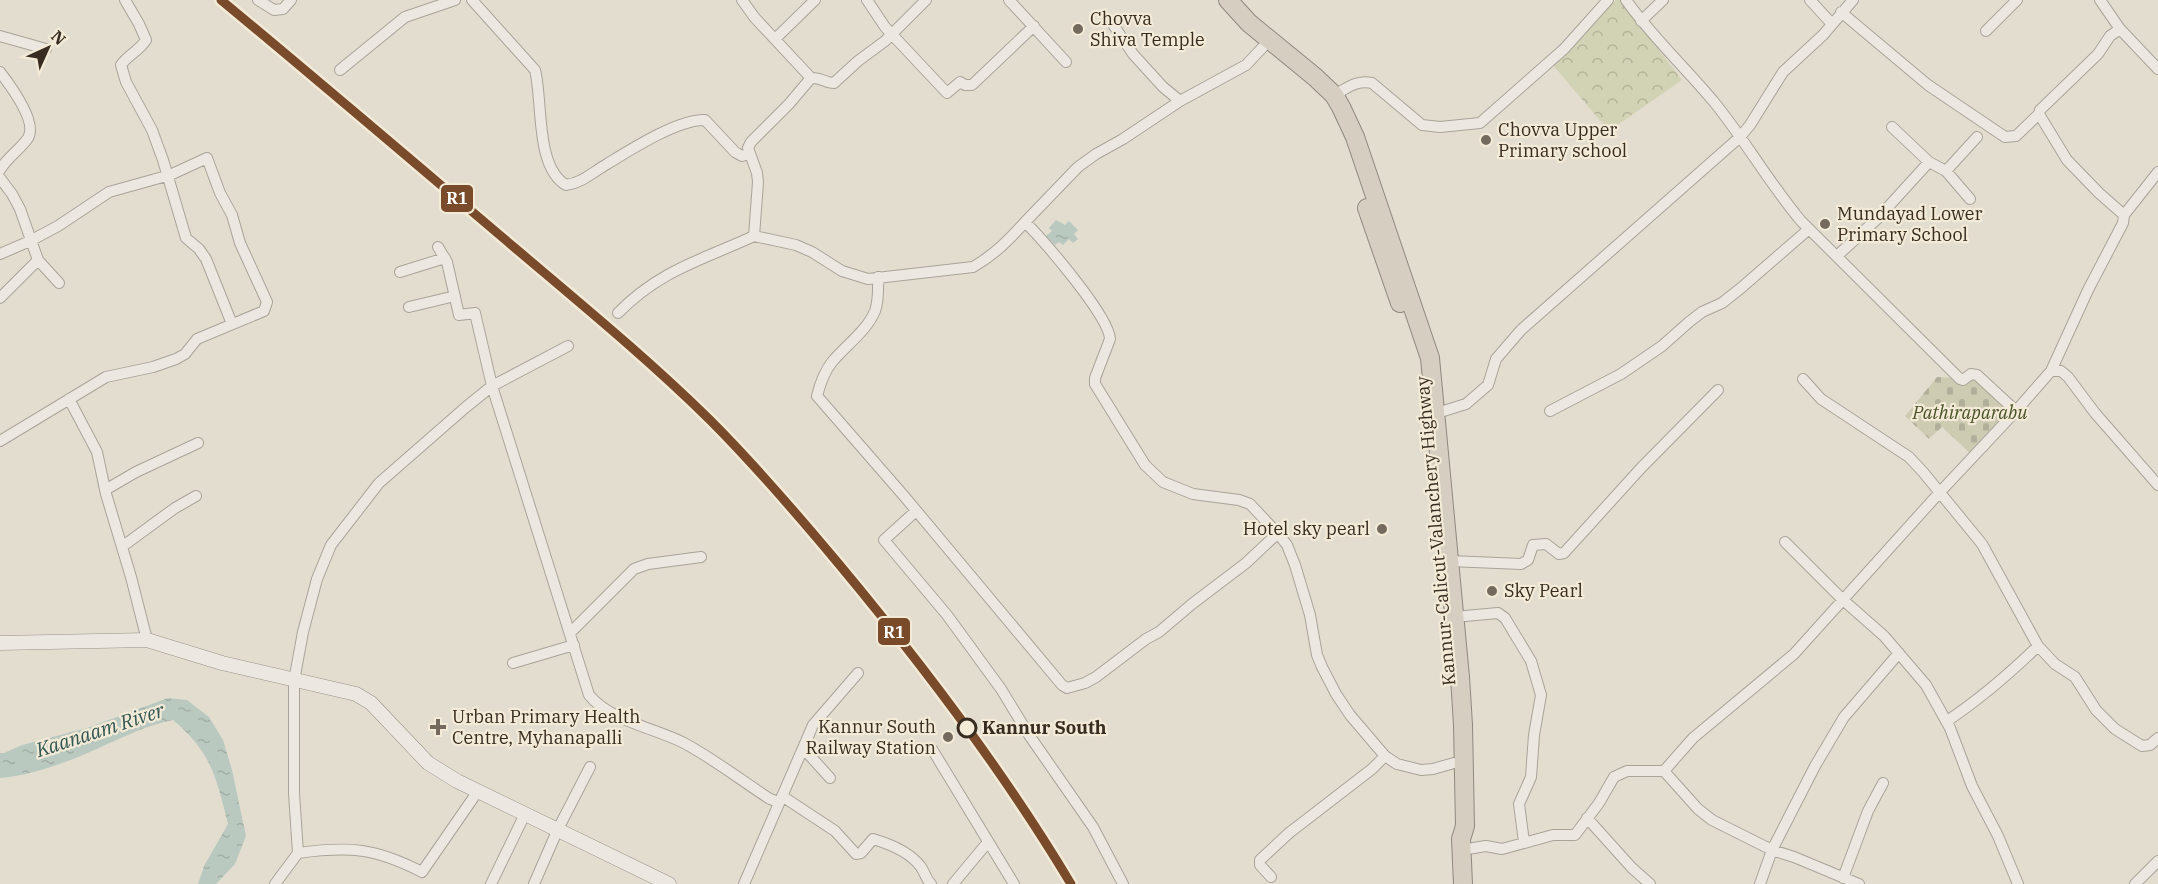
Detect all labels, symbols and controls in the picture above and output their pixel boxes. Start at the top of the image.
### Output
place label: Chovva Shiva Temple [1090,7,1205,51]
north arrow [18,18,78,78]
marker: Chovva Shiva Temple [1071,22,1085,36]
text: N [47,26,70,49]
place label: Chovva Upper Primary school [1498,118,1627,162]
marker: Chovva Upper Primary school [1479,133,1493,147]
line badge: R1 [440,184,474,213]
text: R1 [446,188,468,208]
place label: Mundayad Lower Primary School [1837,202,1982,246]
marker: Mundayad Lower Primary School [1818,217,1832,231]
street label: Kannur-Calicut-Valanchery Highway [1410,375,1460,687]
park label: Pathiraparabu [1911,401,2028,424]
place label: Hotel sky pearl [1243,517,1370,540]
marker: Hotel sky pearl [1375,522,1389,536]
place label: Sky Pearl [1504,579,1583,602]
marker: Sky Pearl [1485,584,1499,598]
line badge: R1 [877,617,911,646]
text: R1 [883,622,905,642]
water label: Kaanaam River [31,696,169,763]
place label: Urban Primary Health Centre, Myhanapalli [452,705,640,749]
place label: Kannur South Railway Station [805,715,936,759]
place label: Kannur South [982,716,1107,739]
marker: Urban Primary Health Centre, Myhanapalli [429,718,447,736]
marker: Kannur South [957,718,977,738]
marker: Kannur South Railway Station [941,730,955,744]

